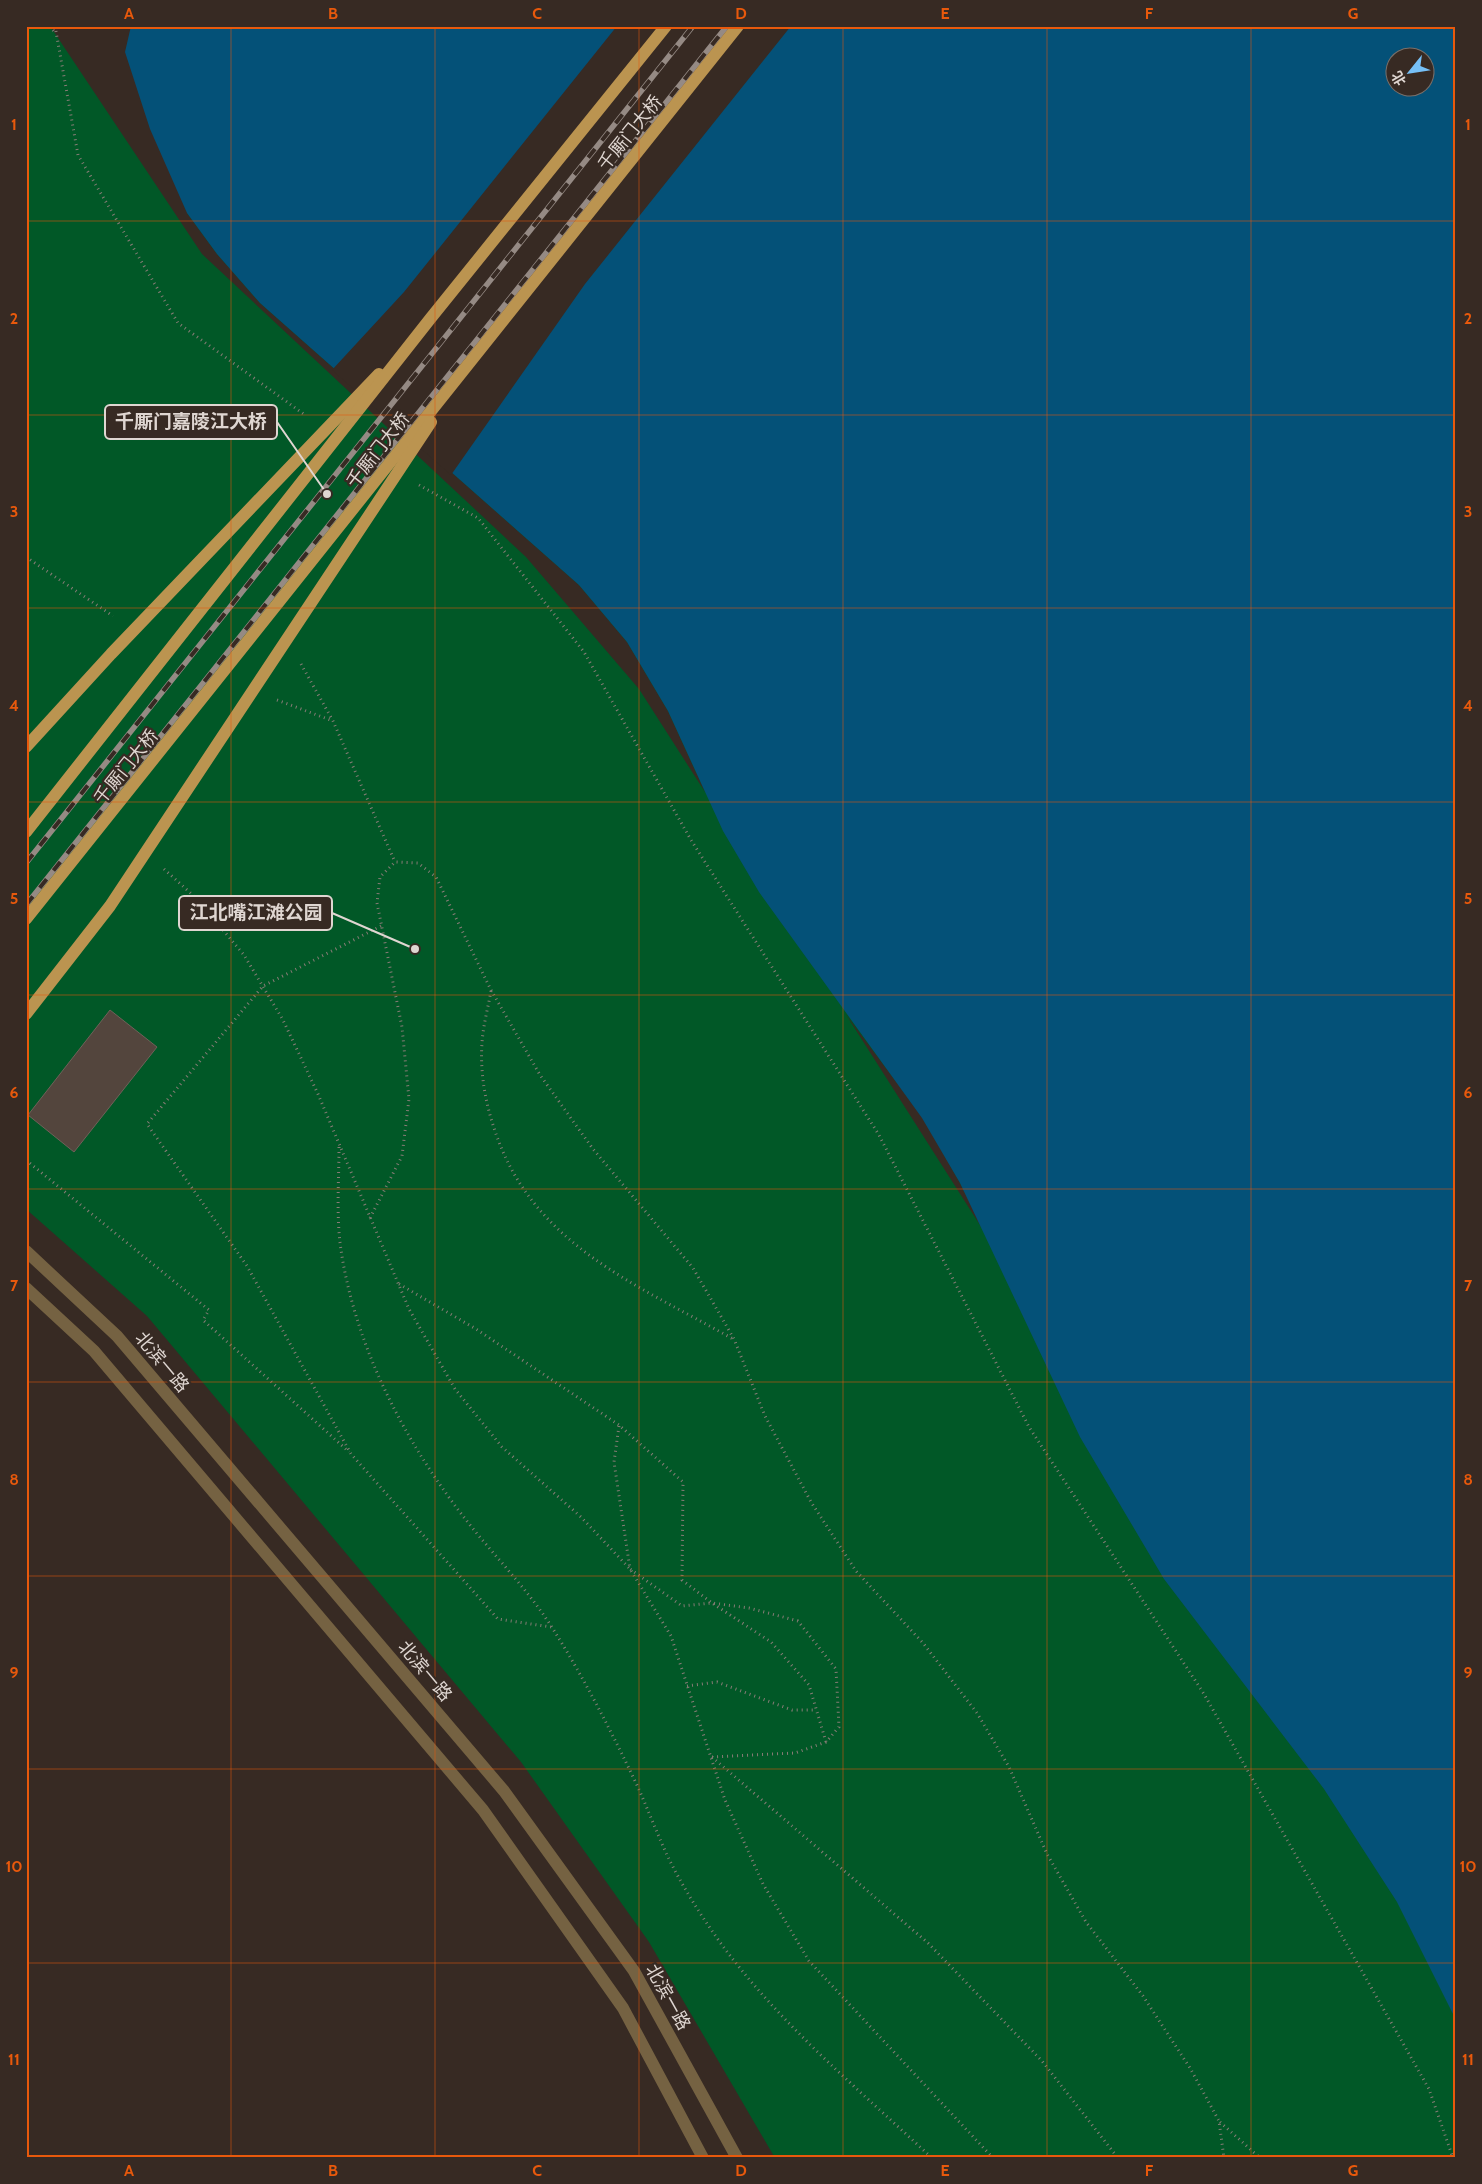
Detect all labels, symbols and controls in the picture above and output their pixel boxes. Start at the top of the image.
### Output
text: A [124,4,134,23]
text: B [328,4,338,23]
text: C [532,4,542,23]
text: D [735,4,747,23]
text: E [940,4,950,23]
text: F [1145,4,1154,23]
text: G [1348,4,1358,23]
north arrow [1384,48,1434,98]
text: 北 [1387,68,1410,89]
street label: 千厮门大桥 [593,91,667,175]
text: 1 [11,115,17,134]
text: 1 [1465,115,1471,134]
text: 2 [10,309,18,328]
text: 2 [1464,309,1472,328]
callout: 千厮门嘉陵江大桥 [105,405,277,439]
street label: 千厮门大桥 [342,408,414,492]
text: 千厮门嘉陵江大桥 [115,410,267,433]
text: 3 [10,502,18,521]
text: 3 [1464,502,1472,521]
text: 4 [9,696,19,715]
text: 4 [1463,696,1473,715]
street label: 千厮门大桥 [89,725,163,809]
text: 5 [10,889,18,908]
text: 5 [1464,889,1472,908]
callout: 江北嘴江滩公园 [179,896,332,930]
text: 江北嘴江滩公园 [189,901,323,924]
text: 6 [10,1083,19,1102]
text: 6 [1464,1083,1473,1102]
text: 7 [10,1276,19,1295]
text: 7 [1464,1276,1473,1295]
street label: 北滨一路 [130,1327,194,1397]
text: 8 [9,1470,19,1489]
text: 8 [1463,1470,1473,1489]
street label: 北滨一路 [393,1636,457,1706]
text: 9 [10,1663,19,1682]
text: 9 [1464,1663,1473,1682]
text: 10 [5,1857,23,1876]
text: 10 [1459,1857,1477,1876]
street label: 北滨一路 [641,1960,695,2034]
text: 11 [8,2050,20,2069]
text: 11 [1462,2050,1474,2069]
text: A [124,2161,134,2180]
text: B [328,2161,338,2180]
text: C [532,2161,542,2180]
text: D [735,2161,747,2180]
text: E [940,2161,950,2180]
text: F [1145,2161,1154,2180]
text: G [1348,2161,1358,2180]

